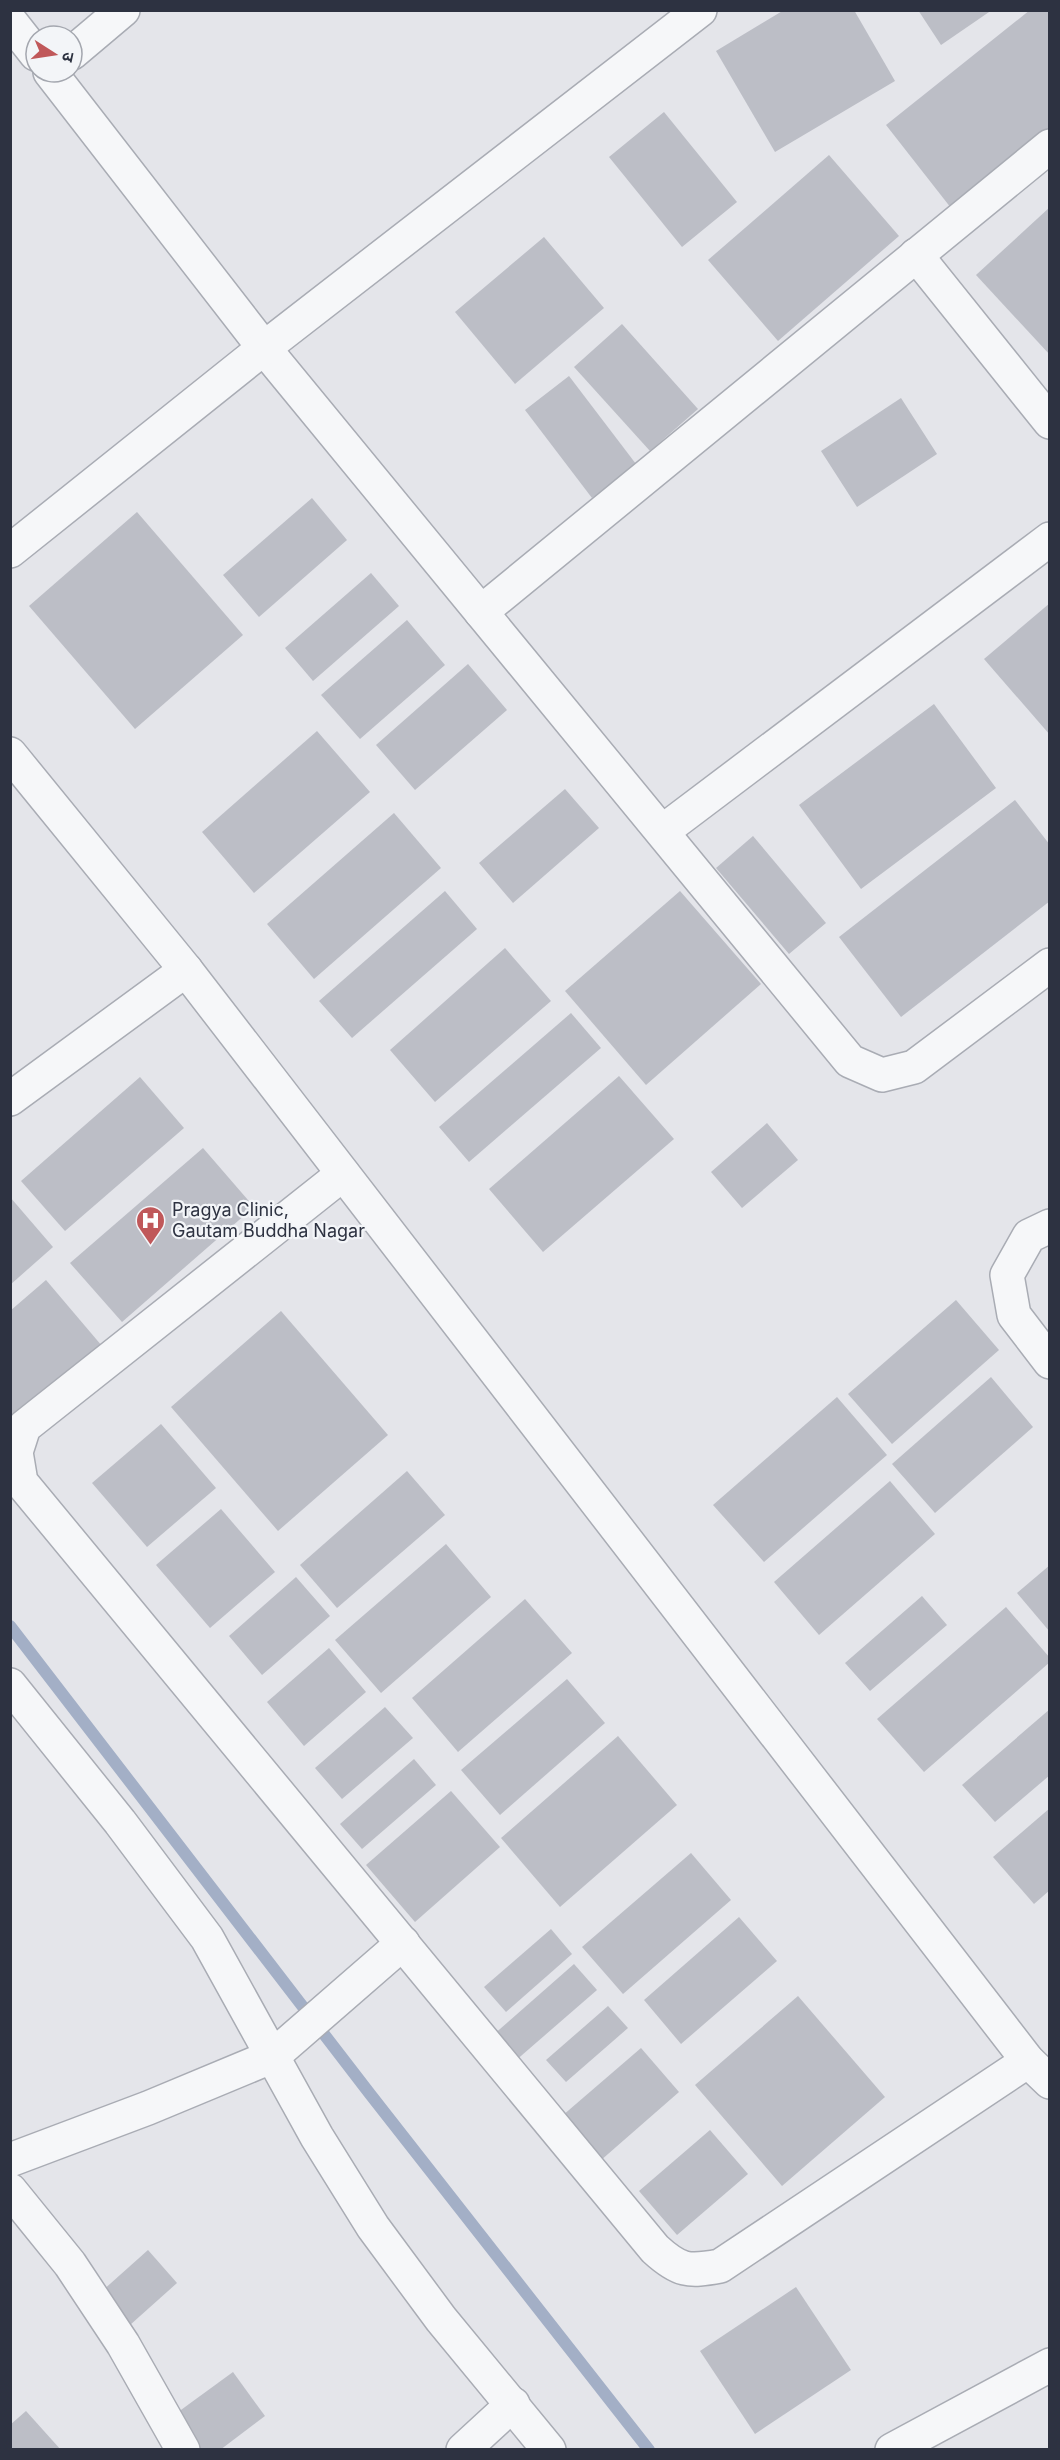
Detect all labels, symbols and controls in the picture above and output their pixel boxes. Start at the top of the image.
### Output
north arrow [24,24,84,84]
text: उ [58,50,79,64]
place label: Pragya Clinic, Gautam Buddha Nagar [172,1199,365,1241]
hospital icon: Pragya Clinic, Gautam Buddha Nagar [135,1204,167,1246]

